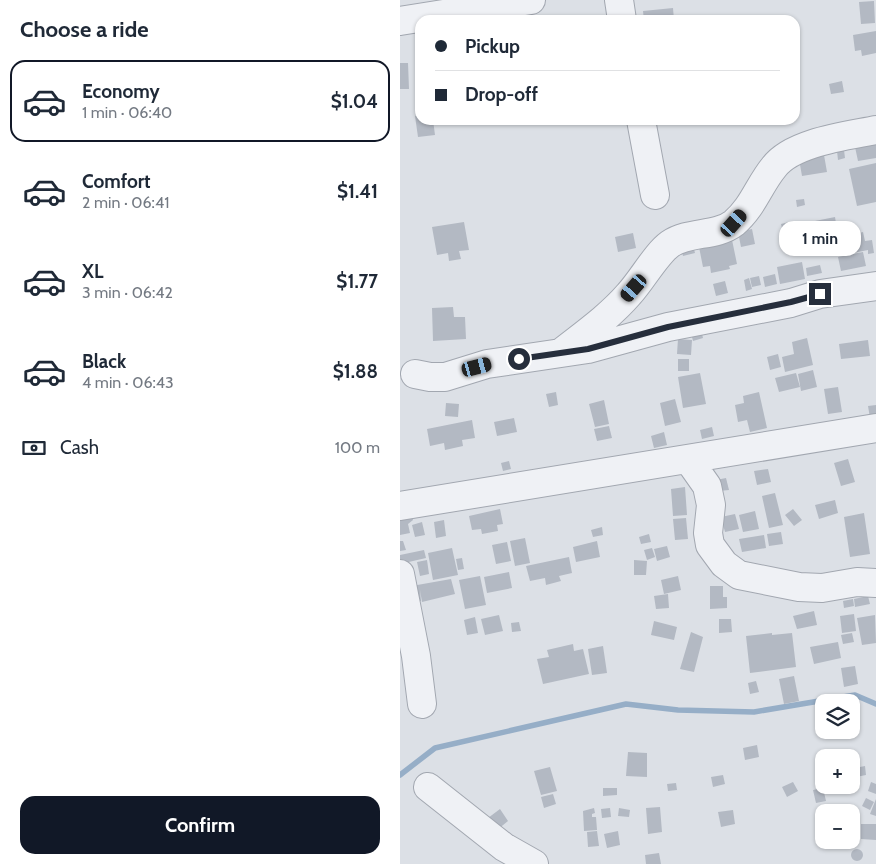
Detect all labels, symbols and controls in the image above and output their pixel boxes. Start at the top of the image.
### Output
text: Choose a ride [20,16,149,43]
text: Pickup [465,35,520,58]
icon: car [22,79,67,124]
text: Economy [82,80,160,103]
text: Drop-off [465,83,538,106]
text: $1.04 [331,90,378,113]
text: 1 min · 06:40 [82,103,172,122]
icon: car [22,169,67,214]
text: Comfort [82,170,151,193]
text: $1.41 [337,180,378,203]
text: 2 min · 06:41 [82,193,169,212]
car [718,207,749,239]
callout: 1 min [779,222,861,256]
text: 1 min [802,229,838,248]
icon: car [22,259,67,304]
text: XL [82,260,103,283]
text: $1.77 [336,270,378,293]
car [618,272,649,304]
text: 3 min · 06:42 [82,283,173,302]
route end [809,283,831,305]
route start [508,348,530,370]
icon: car [22,349,67,394]
text: Black [82,350,126,373]
car [460,356,493,378]
text: $1.88 [333,360,378,383]
text: 4 min · 06:43 [82,373,174,392]
icon: cash [20,434,48,462]
text: Cash [60,436,99,459]
text: 100 m [335,438,380,457]
map controls [815,694,860,849]
button: layers [815,694,860,739]
button: + [815,749,860,794]
button: Confirm [20,796,380,854]
button: − [815,804,860,849]

